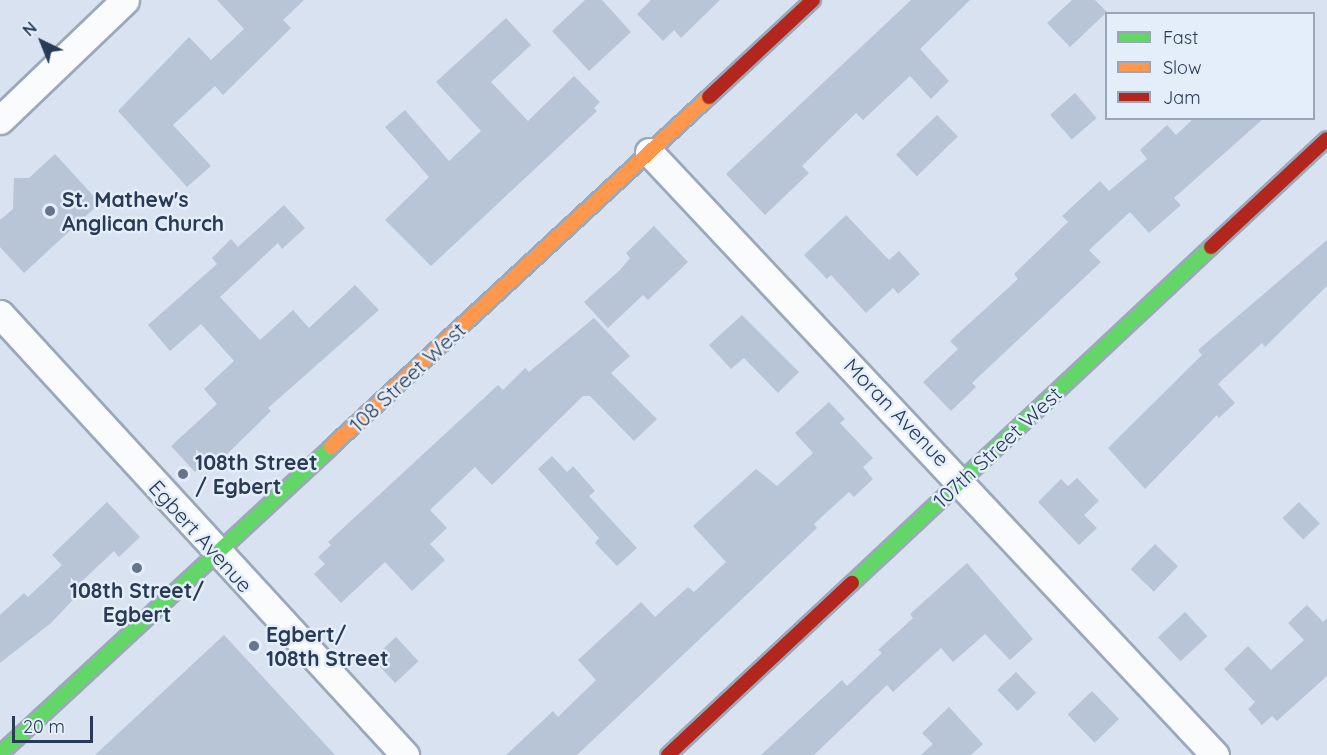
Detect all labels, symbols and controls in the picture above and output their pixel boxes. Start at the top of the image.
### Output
north arrow [12,12,72,72]
legend [1105,12,1315,120]
text: N [19,18,41,40]
text: Fast [1163,26,1198,49]
text: Slow [1163,56,1201,79]
text: Jam [1163,86,1201,109]
place label: St. Mathew's Anglican Church [62,186,224,236]
marker: St. Mathew's Anglican Church [43,204,57,218]
street label: 108 Street West [344,317,470,437]
street label: Moran Avenue [839,353,955,471]
street label: 107th Street West [927,381,1067,513]
place label: 108th Street / Egbert [195,449,317,499]
marker: 108th Street / Egbert [176,467,190,481]
street label: Egbert Avenue [144,475,258,597]
marker: 108th Street/ Egbert [130,561,144,575]
place label: 108th Street/ Egbert [70,577,204,627]
place label: Egbert/ 108th Street [266,621,388,671]
marker: Egbert/ 108th Street [247,639,261,653]
scale bar [15,704,96,742]
text: 20 m [23,715,65,738]

